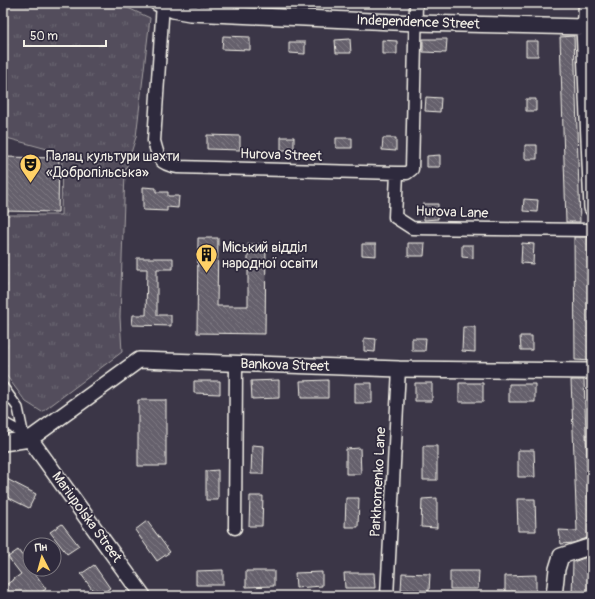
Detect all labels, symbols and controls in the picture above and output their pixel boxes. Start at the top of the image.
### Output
street label: Independence Street [356,11,480,33]
scale bar [24,22,106,48]
text: 50 m [30,29,58,44]
street label: Hurova Street [240,145,323,165]
place label: Палац культури шахти «Добропільська» [46,148,179,181]
theatre icon: Палац культури шахти «Добропільська» [18,151,44,184]
street label: Hurova Lane [415,202,489,222]
place label: Міський відділ народної освіти [222,239,318,272]
building icon: Міський відділ народної освіти [194,242,220,275]
street label: Bankova Street [240,355,330,375]
street label: Parkhomenko Lane [367,426,389,538]
street label: Mariupolska Street [48,468,126,566]
north arrow [22,537,62,577]
text: Пн [34,540,48,555]

